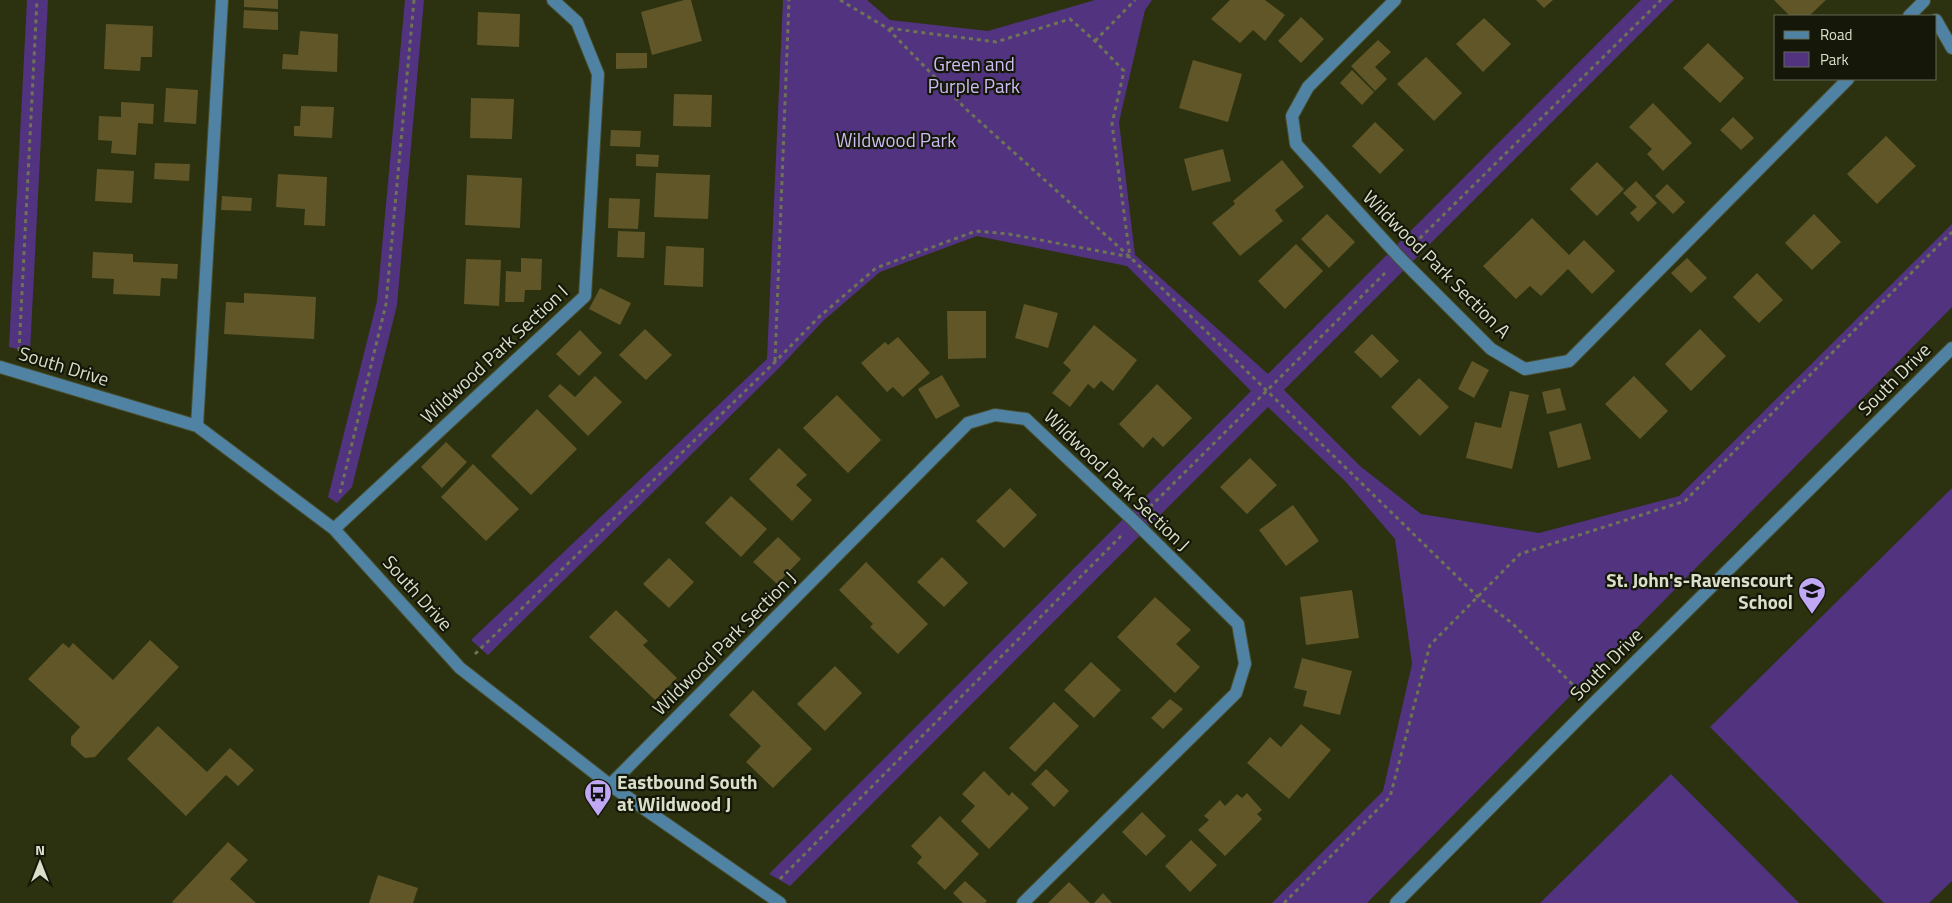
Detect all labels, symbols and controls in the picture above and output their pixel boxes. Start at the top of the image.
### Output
legend [1774,15,1937,80]
text: Road [1820,23,1852,46]
text: Park [1820,48,1849,71]
park label: Green and Purple Park [928,49,1020,100]
park label: Wildwood Park [836,125,956,154]
street label: Wildwood Park Section A [1357,183,1518,344]
street label: Wildwood Park Section I [413,277,574,430]
street label: South Drive [1851,336,1937,422]
street label: South Drive [15,338,113,393]
street label: Wildwood Park Section J [1038,402,1197,557]
street label: South Drive [376,548,460,637]
street label: Wildwood Park Section J [645,564,802,721]
place label: St. John's-Ravenscourt School [1606,565,1793,616]
school or university icon: St. John's-Ravenscourt School [1797,576,1827,615]
street label: South Drive [1563,621,1649,707]
place label: Eastbound South at Wildwood J [617,767,758,818]
bus stop icon: Eastbound South at Wildwood J [583,778,613,817]
north arrow [15,838,65,888]
text: N [35,839,45,860]

